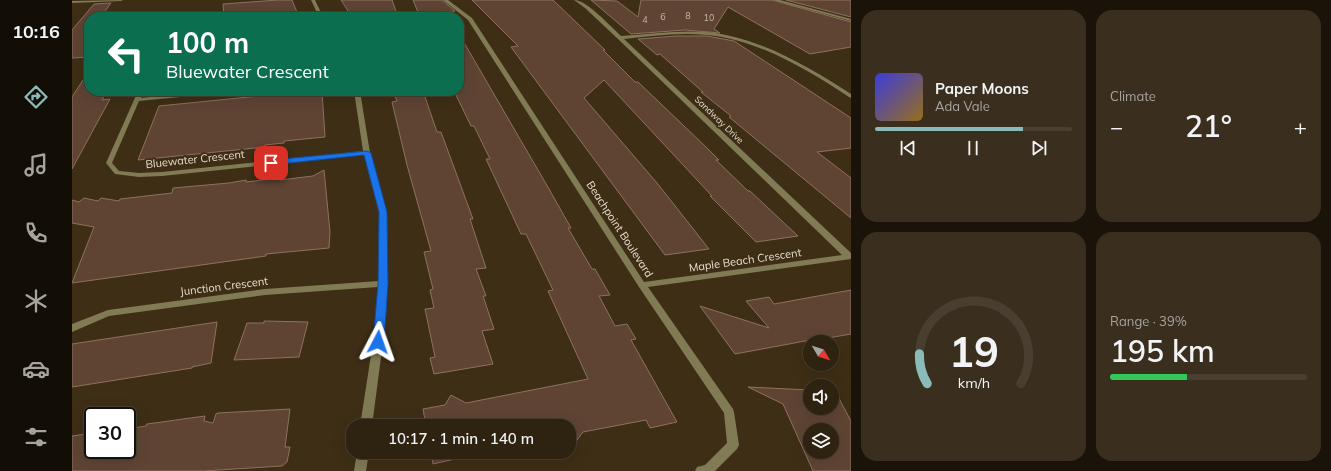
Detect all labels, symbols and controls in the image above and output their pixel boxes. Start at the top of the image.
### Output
house number: 8 [685,10,691,21]
house number: 6 [660,11,666,22]
house number: 10 [704,12,714,23]
house number: 4 [642,14,648,25]
text: 10:16 [12,20,60,43]
text: 100 m [166,25,249,60]
icon: left [100,28,152,80]
text: Bluewater Crescent [166,60,329,83]
text: Paper Moons [935,79,1029,98]
icon: directions [22,83,50,111]
text: Climate [1110,88,1156,104]
street label: Sandway Drive [692,94,746,146]
text: Ada Vale [935,98,990,114]
text: 21° [1185,107,1232,145]
text: − [1110,113,1123,141]
text: + [1294,113,1307,141]
icon: previous [897,137,919,159]
icon: pause [962,137,984,159]
icon: next [1028,137,1050,159]
pin [254,146,288,180]
street label: Bluewater Crescent [145,147,245,171]
icon: music [22,151,50,179]
icon: arrive [260,152,282,174]
street label: Beachpoint Boulevard [584,178,656,280]
icon: phone [22,219,50,247]
street label: Maple Beach Crescent [688,245,802,275]
street label: Junction Crescent [179,274,269,298]
icon: climate [22,287,50,315]
text: Range · 39% [1110,313,1187,329]
position arrow [357,321,399,363]
text: 19 [949,325,998,377]
text: 195 km [1110,332,1215,370]
north arrow [803,335,839,371]
map controls [803,335,839,459]
icon: car [22,355,50,383]
text: km/h [957,374,990,392]
button: sound [803,379,839,415]
speed limit sign: 30 [84,407,136,459]
icon: filters [22,423,50,451]
button: layers [803,423,839,459]
text: 10:17 · 1 min · 140 m [388,429,534,448]

